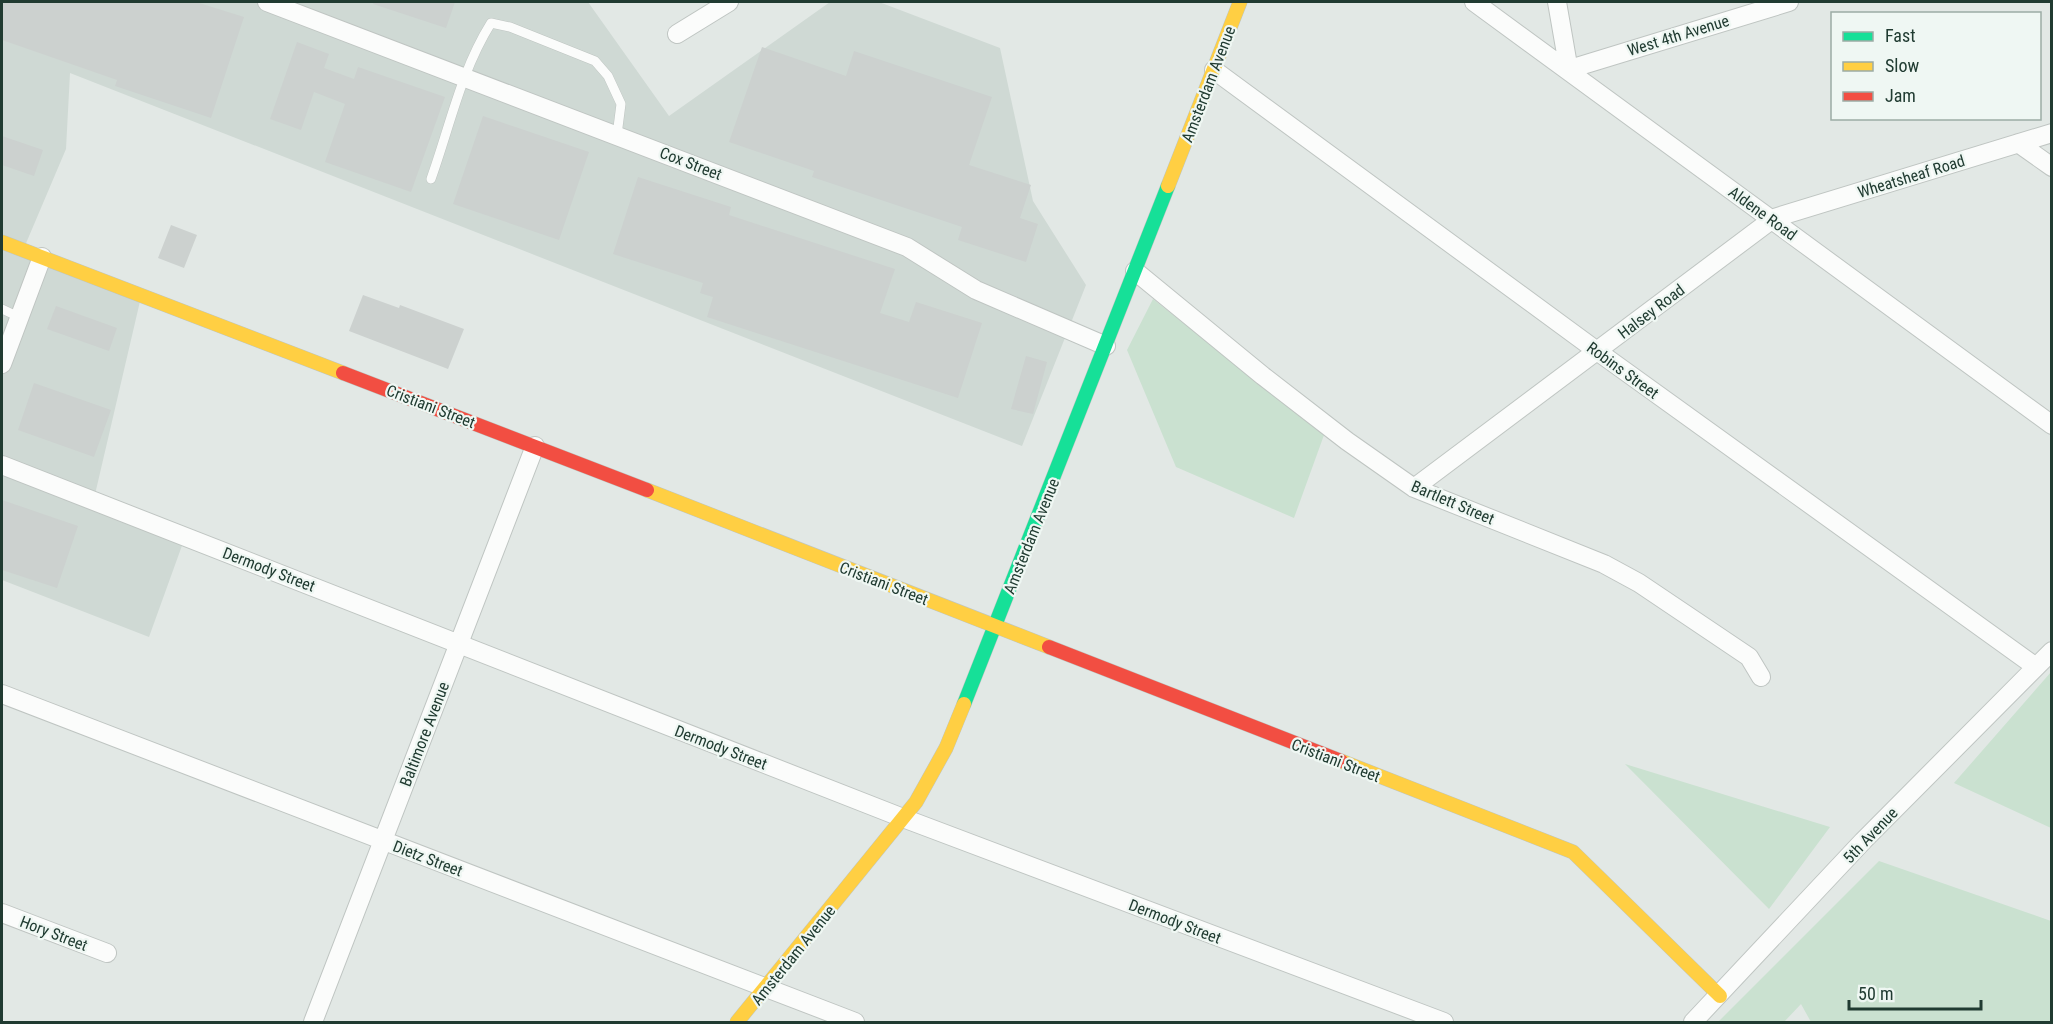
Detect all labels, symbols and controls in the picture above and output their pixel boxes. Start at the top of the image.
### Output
street label: West 4th Avenue [1625,11,1731,60]
legend [1831,12,2041,120]
street label: Amsterdam Avenue [1178,23,1239,145]
text: Fast [1885,25,1916,46]
text: Slow [1885,55,1920,76]
text: Jam [1885,85,1916,106]
street label: Cox Street [657,143,725,184]
street label: Wheatsheaf Road [1855,151,1967,202]
street label: Aldene Road [1725,182,1800,244]
street label: Halsey Road [1614,280,1688,343]
street label: Robins Street [1583,338,1663,403]
street label: Cristiani Street [384,381,478,432]
street label: Amsterdam Avenue [1000,476,1063,597]
street label: Bartlett Street [1408,476,1497,529]
street label: Dermody Street [220,543,318,596]
street label: Cristiani Street [837,558,931,609]
street label: Baltimore Avenue [396,679,453,789]
street label: Dermody Street [672,721,770,774]
street label: Cristiani Street [1289,735,1383,786]
street label: 5th Avenue [1839,804,1902,867]
street label: Dietz Street [390,836,466,881]
street label: Dermody Street [1126,895,1224,948]
street label: Amsterdam Avenue [747,902,839,1009]
street label: Hory Street [17,912,91,955]
scale bar [1849,973,1981,1011]
text: 50 m [1858,983,1893,1004]

